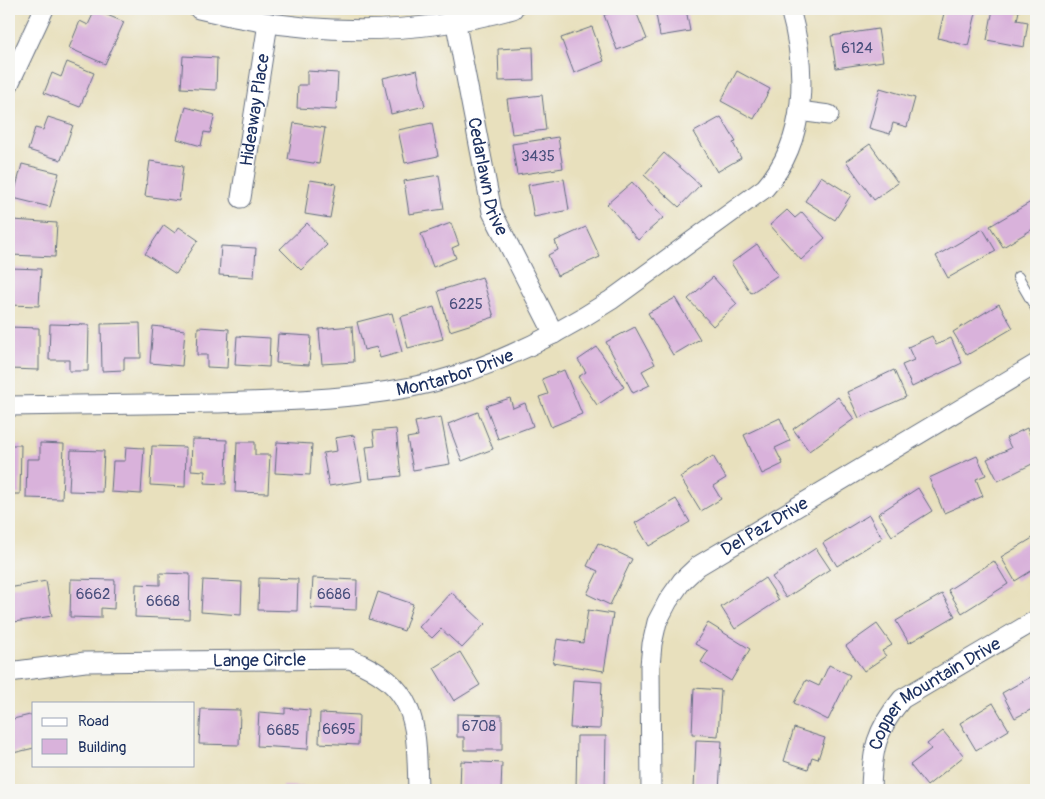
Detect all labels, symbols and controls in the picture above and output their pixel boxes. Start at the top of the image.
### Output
house number: 6124 [841,39,873,58]
street label: Hideaway Place [235,52,275,168]
street label: Cedarlawn Drive [462,115,513,240]
house number: 3435 [521,147,555,166]
house number: 6225 [449,295,483,314]
street label: Montarbor Drive [394,344,517,402]
street label: Del Paz Drive [717,492,813,562]
house number: 6662 [76,585,110,604]
house number: 6686 [317,585,351,604]
house number: 6668 [146,592,180,611]
street label: Copper Mountain Drive [864,632,1005,753]
street label: Lange Circle [213,648,306,673]
legend [32,702,195,766]
text: Road [78,712,109,731]
house number: 6708 [462,717,497,736]
house number: 6695 [322,720,356,739]
house number: 6685 [266,721,300,740]
text: Building [78,738,126,757]

